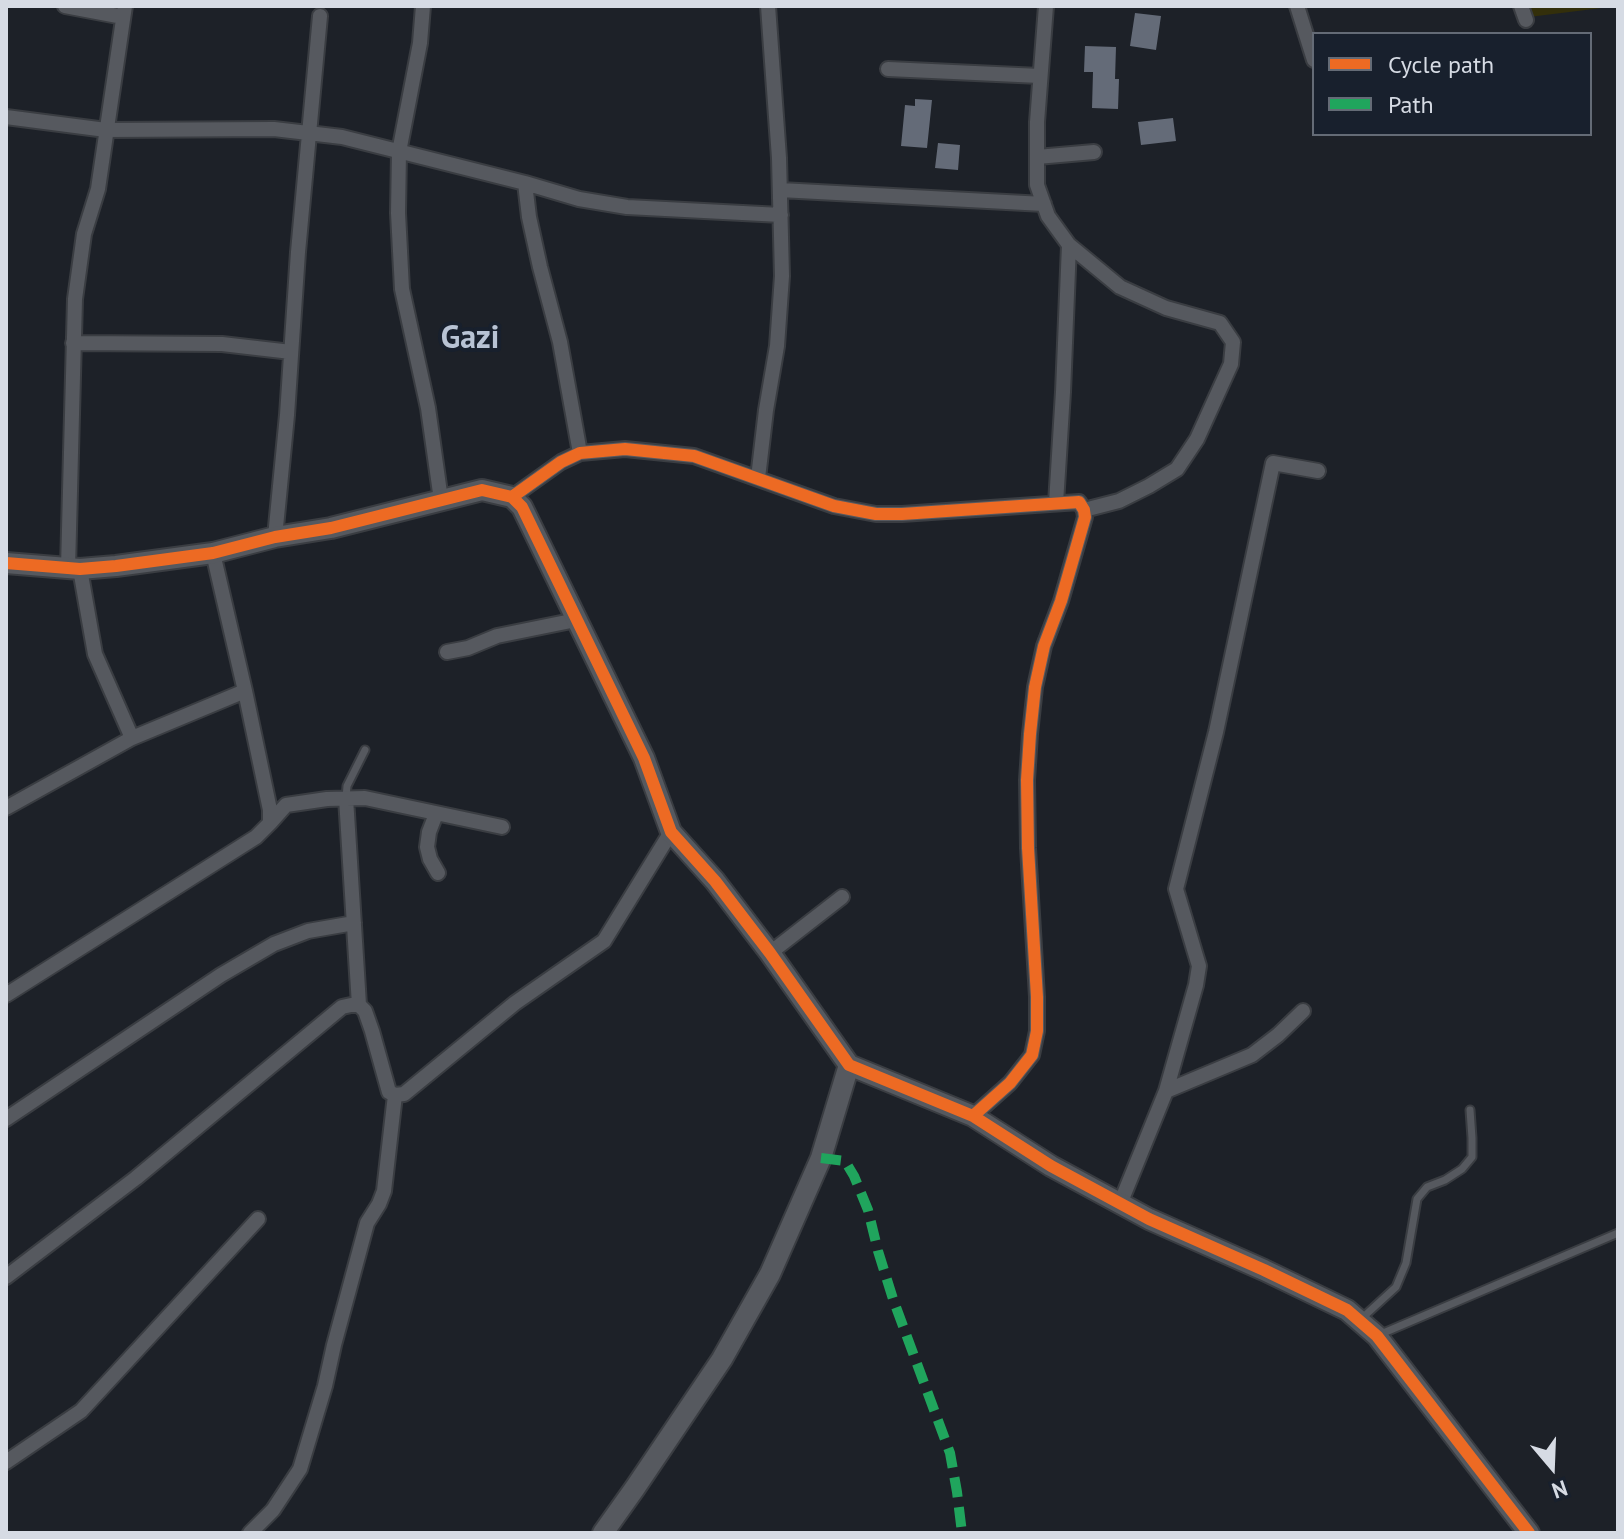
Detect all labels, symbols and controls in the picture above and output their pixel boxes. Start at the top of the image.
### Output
legend [1312,32,1592,136]
text: Cycle path [1388,49,1494,80]
text: Path [1388,89,1434,120]
district label: Gazi [441,320,499,358]
north arrow [1512,1427,1592,1507]
text: N [1548,1474,1571,1505]

